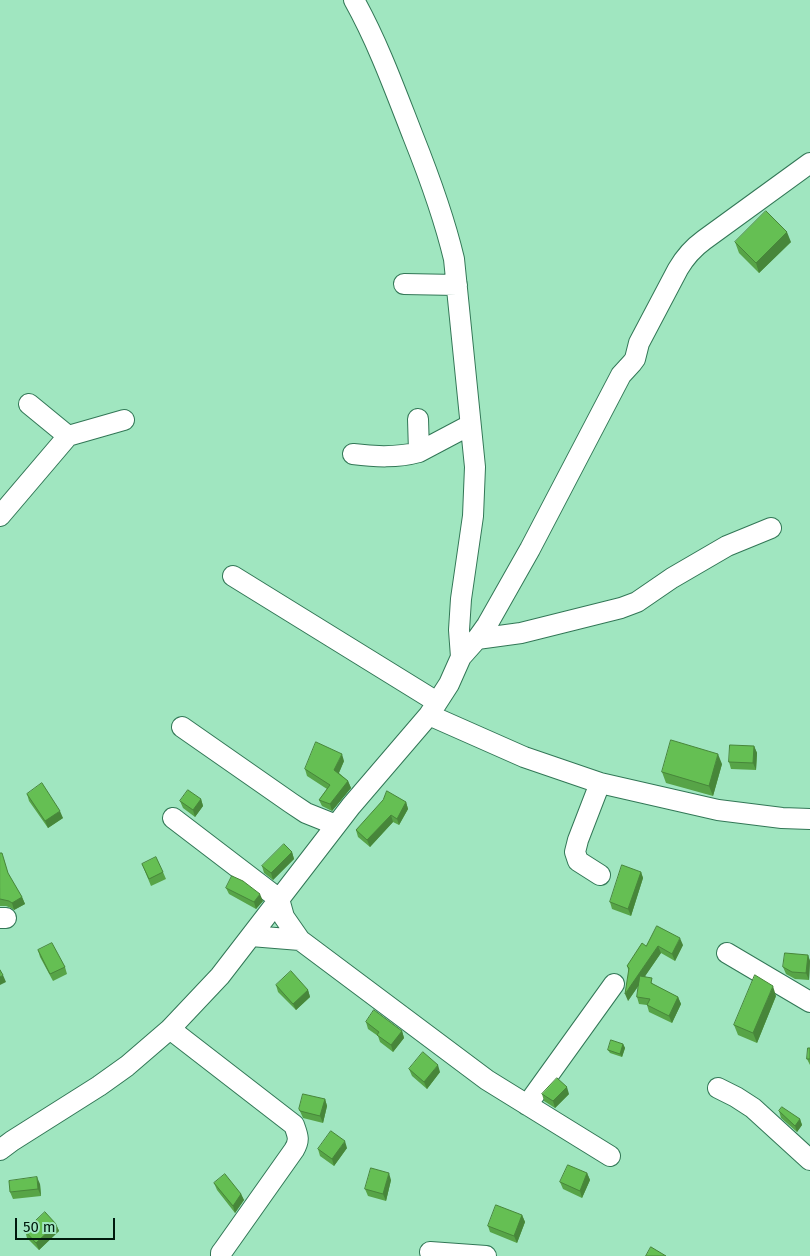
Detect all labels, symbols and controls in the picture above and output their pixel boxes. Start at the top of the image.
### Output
scale bar [18,1208,118,1240]
text: 50 m [23,1218,56,1236]

